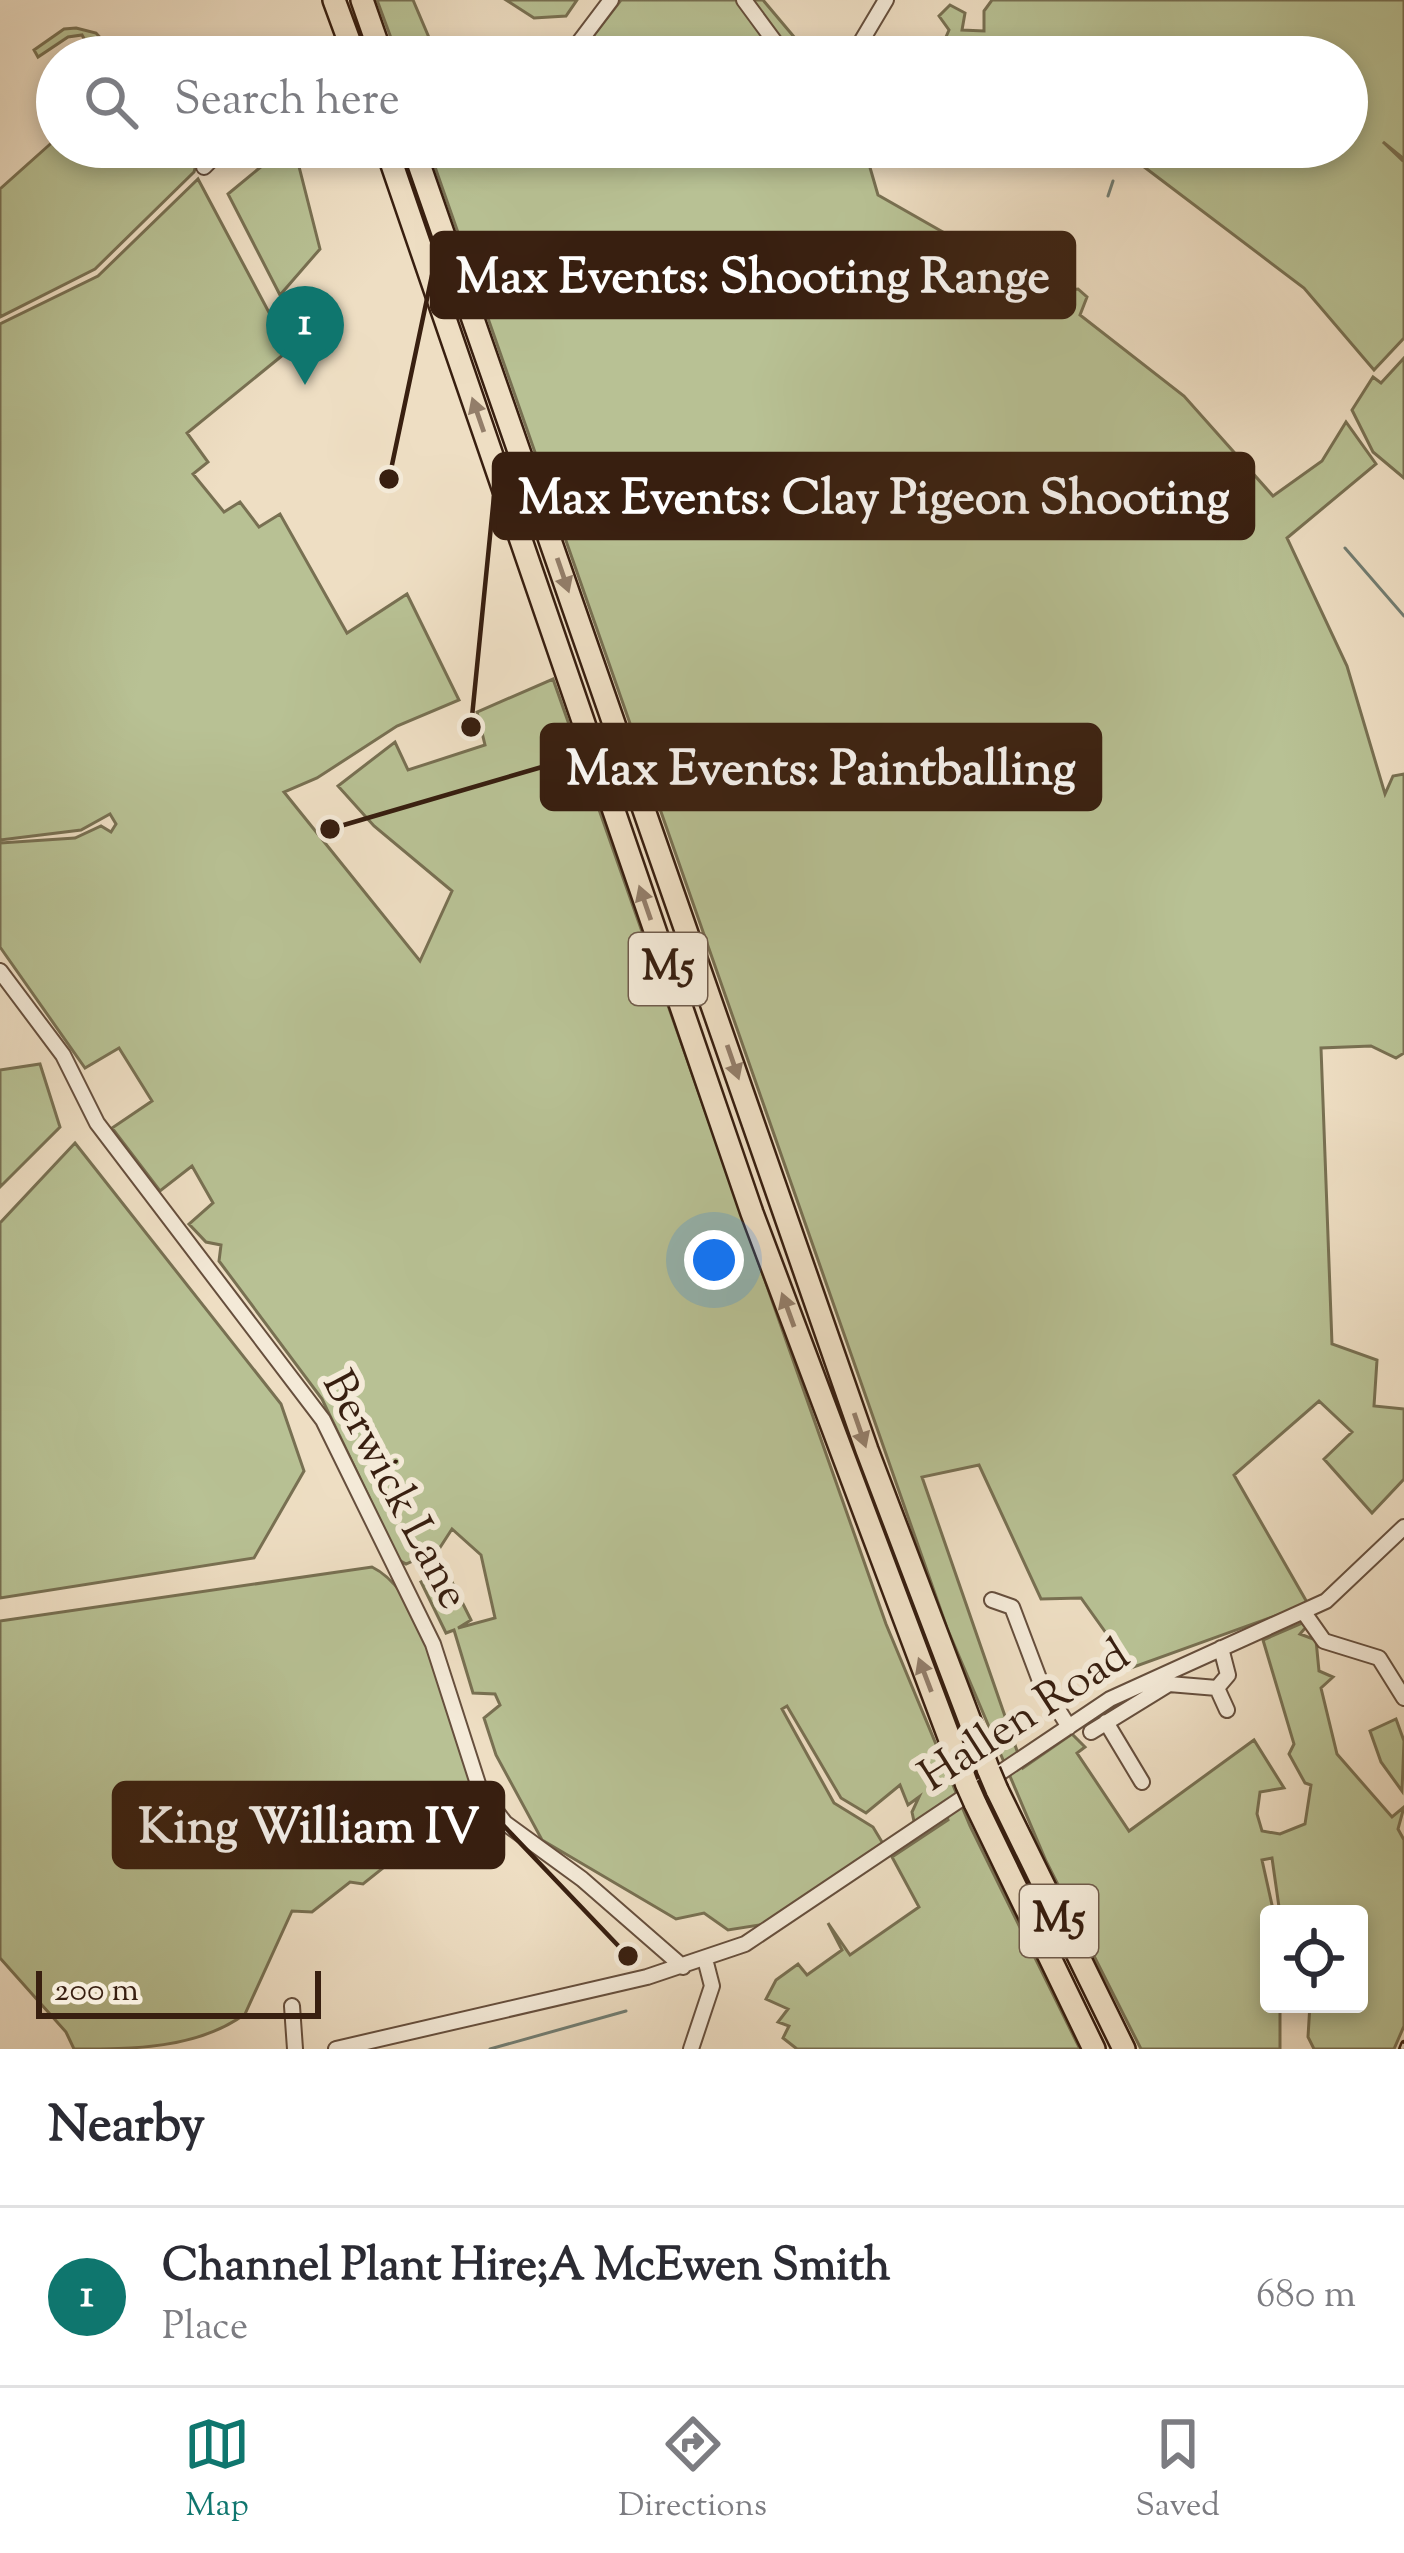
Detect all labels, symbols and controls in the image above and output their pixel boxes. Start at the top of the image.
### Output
search box [36,36,1368,168]
icon: search [78,69,144,135]
text: Search here [174,70,400,135]
callout: Max Events: Shooting Range [432,233,1074,317]
text: Max Events: Shooting Range [456,246,1050,315]
pin: 1 [266,286,344,385]
one-way arrow [467,396,486,432]
callout: Max Events: Clay Pigeon Shooting [494,454,1253,538]
text: Max Events: Clay Pigeon Shooting [518,467,1230,536]
one-way arrow [555,557,573,593]
callout: Max Events: Paintballing [542,725,1100,809]
text: Max Events: Paintballing [566,738,1076,807]
one-way arrow [635,884,654,920]
road number: M5 [629,933,707,1005]
one-way arrow [725,1044,743,1080]
your location [684,1230,744,1290]
one-way arrow [777,1292,796,1328]
street label: Berwick Lane [303,1360,483,1622]
one-way arrow [852,1413,870,1449]
street label: Hallen Road [908,1626,1144,1810]
one-way arrow [915,1657,934,1693]
callout: King William IV [114,1783,503,1867]
text: King William IV [139,1796,480,1865]
road number: M5 [1020,1885,1098,1957]
map controls [1260,1905,1368,2013]
button: locate [1260,1905,1368,2013]
scale bar [36,1965,321,2018]
text: 200 m [54,1968,139,2016]
text: Nearby [48,2091,205,2164]
text: Channel Plant Hire;A McEwen Smith [162,2236,890,2301]
text: 1 [80,2269,94,2325]
text: 680 m [1256,2269,1356,2325]
text: Place [162,2301,248,2357]
tab: Map [184,2411,250,2531]
tab: Directions [618,2411,767,2531]
tab: Saved [1135,2411,1220,2531]

